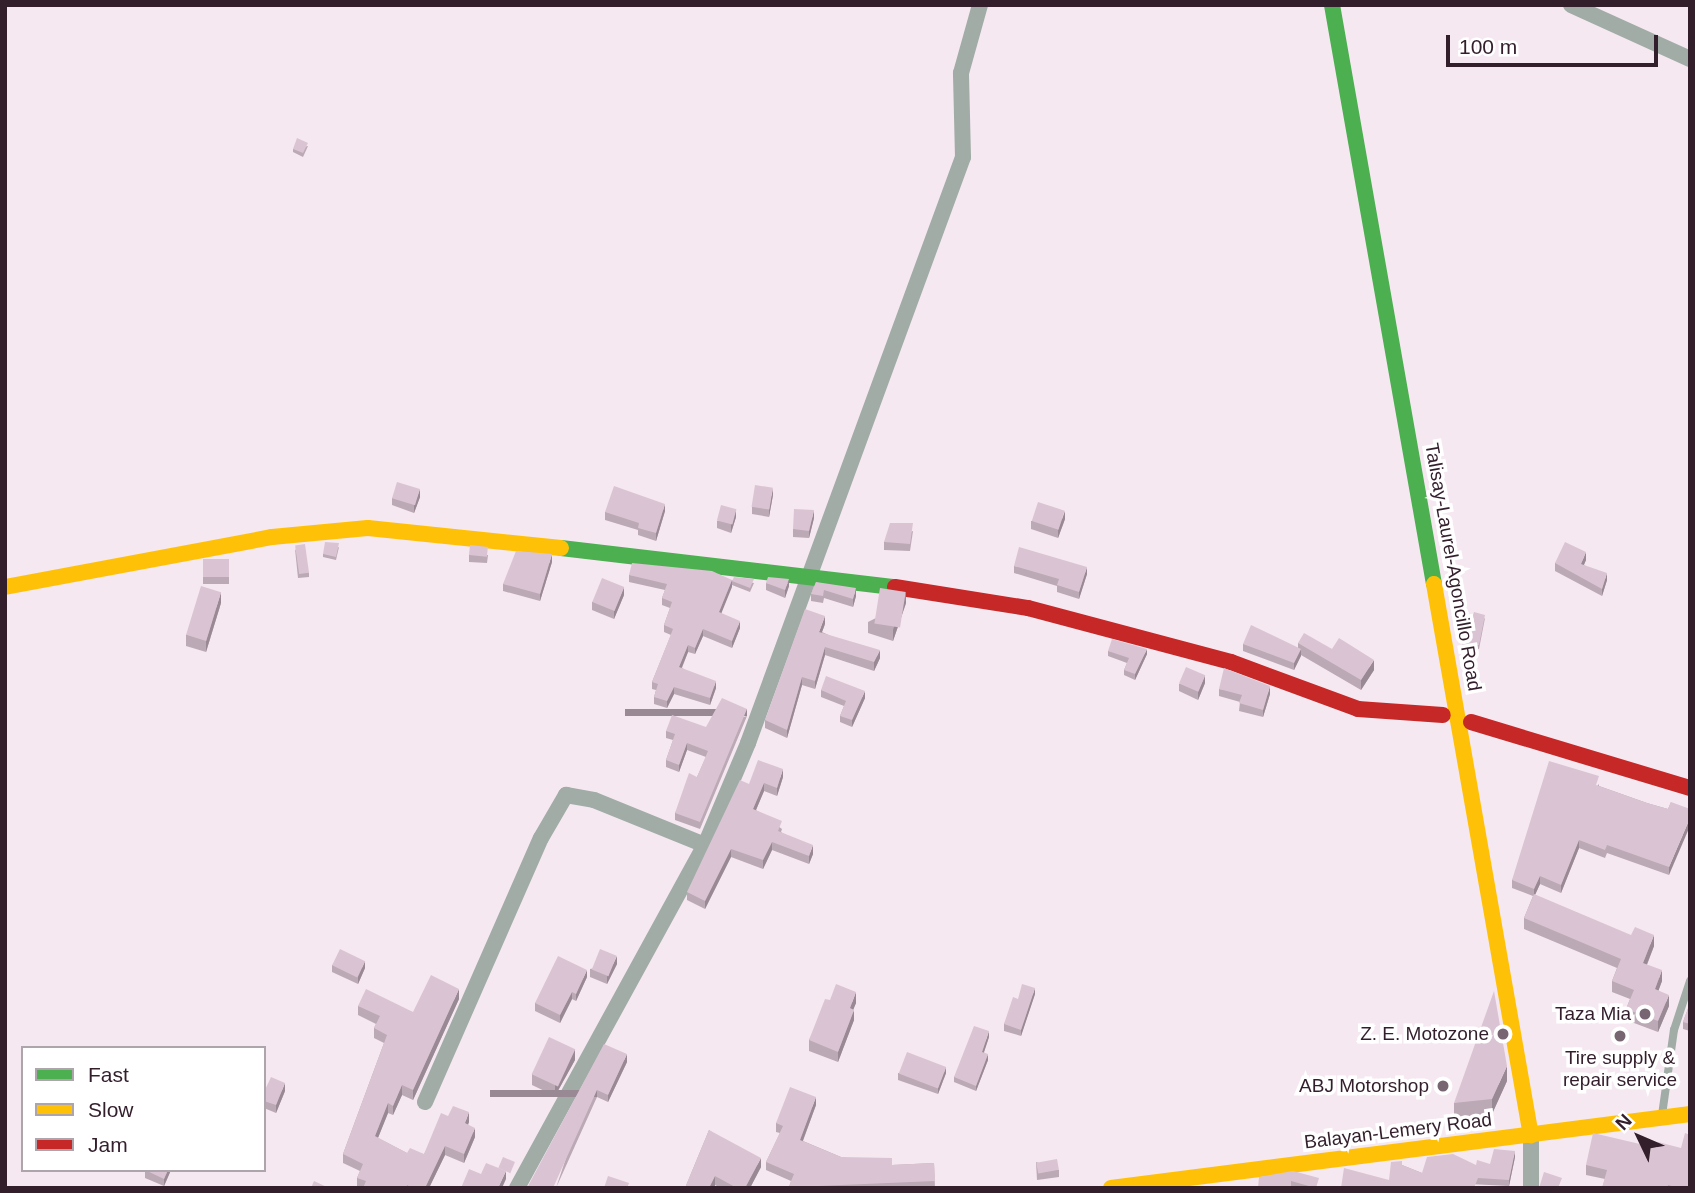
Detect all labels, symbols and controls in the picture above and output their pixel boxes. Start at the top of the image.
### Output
scale bar [1450,21,1662,65]
text: 100 m [1459,35,1517,58]
street label: Talisay-Laurel-Agoncillo Road [1420,441,1486,693]
place label: Taza Mia [1555,1003,1631,1025]
marker: Taza Mia [1637,1006,1653,1022]
place label: Z. E. Motozone [1360,1023,1489,1045]
marker: Z. E. Motozone [1495,1026,1511,1042]
marker: Tire supply & repair service [1612,1028,1628,1044]
legend [21,1046,266,1172]
place label: Tire supply & repair service [1563,1047,1677,1091]
text: Fast [88,1063,129,1086]
place label: ABJ Motorshop [1299,1075,1429,1097]
marker: ABJ Motorshop [1435,1078,1451,1094]
text: Slow [88,1098,134,1121]
north arrow [1604,1102,1674,1172]
street label: Balayan-Lemery Road [1303,1108,1493,1154]
text: N [1611,1110,1636,1134]
text: Jam [88,1133,128,1156]

